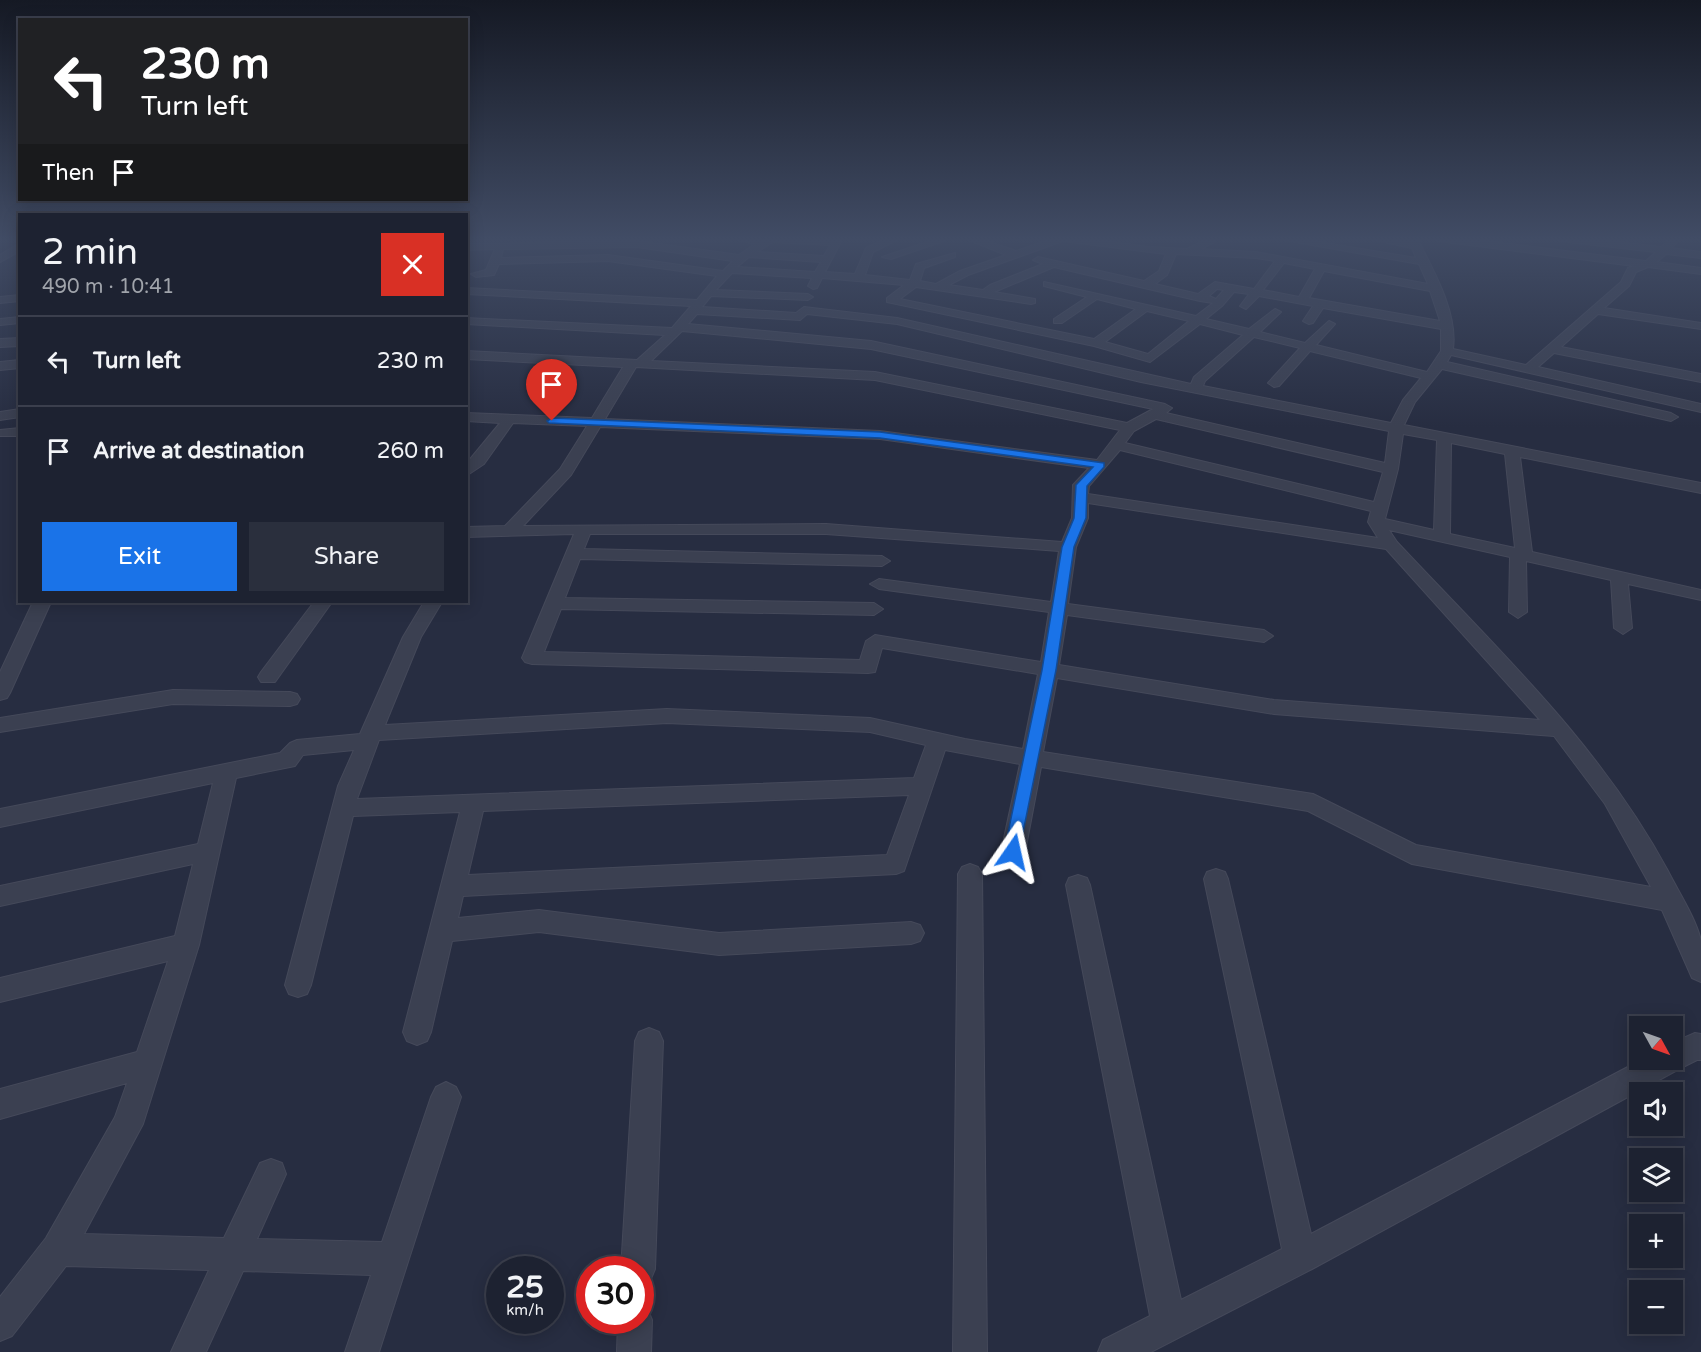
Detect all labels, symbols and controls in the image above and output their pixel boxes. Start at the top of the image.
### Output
text: 230 m [141,39,270,90]
icon: left [42,42,120,120]
text: Turn left [141,90,248,123]
icon: arrive [107,156,140,189]
text: Then [42,160,95,186]
text: 2 min [42,231,138,274]
button: close [381,233,444,296]
text: 490 m · 10:41 [42,275,174,299]
icon: left [42,345,75,378]
text: Turn left [93,348,181,374]
text: 230 m [377,348,444,374]
pin [526,359,577,421]
icon: arrive [535,368,568,401]
icon: arrive [42,435,75,468]
text: Arrive at destination [93,438,304,464]
text: 260 m [377,438,444,464]
button: Exit [42,522,237,591]
button: Share [249,522,444,591]
position arrow [981,820,1045,884]
north arrow [1629,1016,1683,1070]
map controls [1629,1016,1683,1334]
button: sound [1629,1082,1683,1136]
button: layers [1629,1148,1683,1202]
button: + [1629,1214,1683,1268]
speed limit sign: 30 [576,1256,654,1334]
text: 25 [506,1269,544,1306]
button: − [1629,1280,1683,1334]
text: km/h [506,1301,544,1319]

